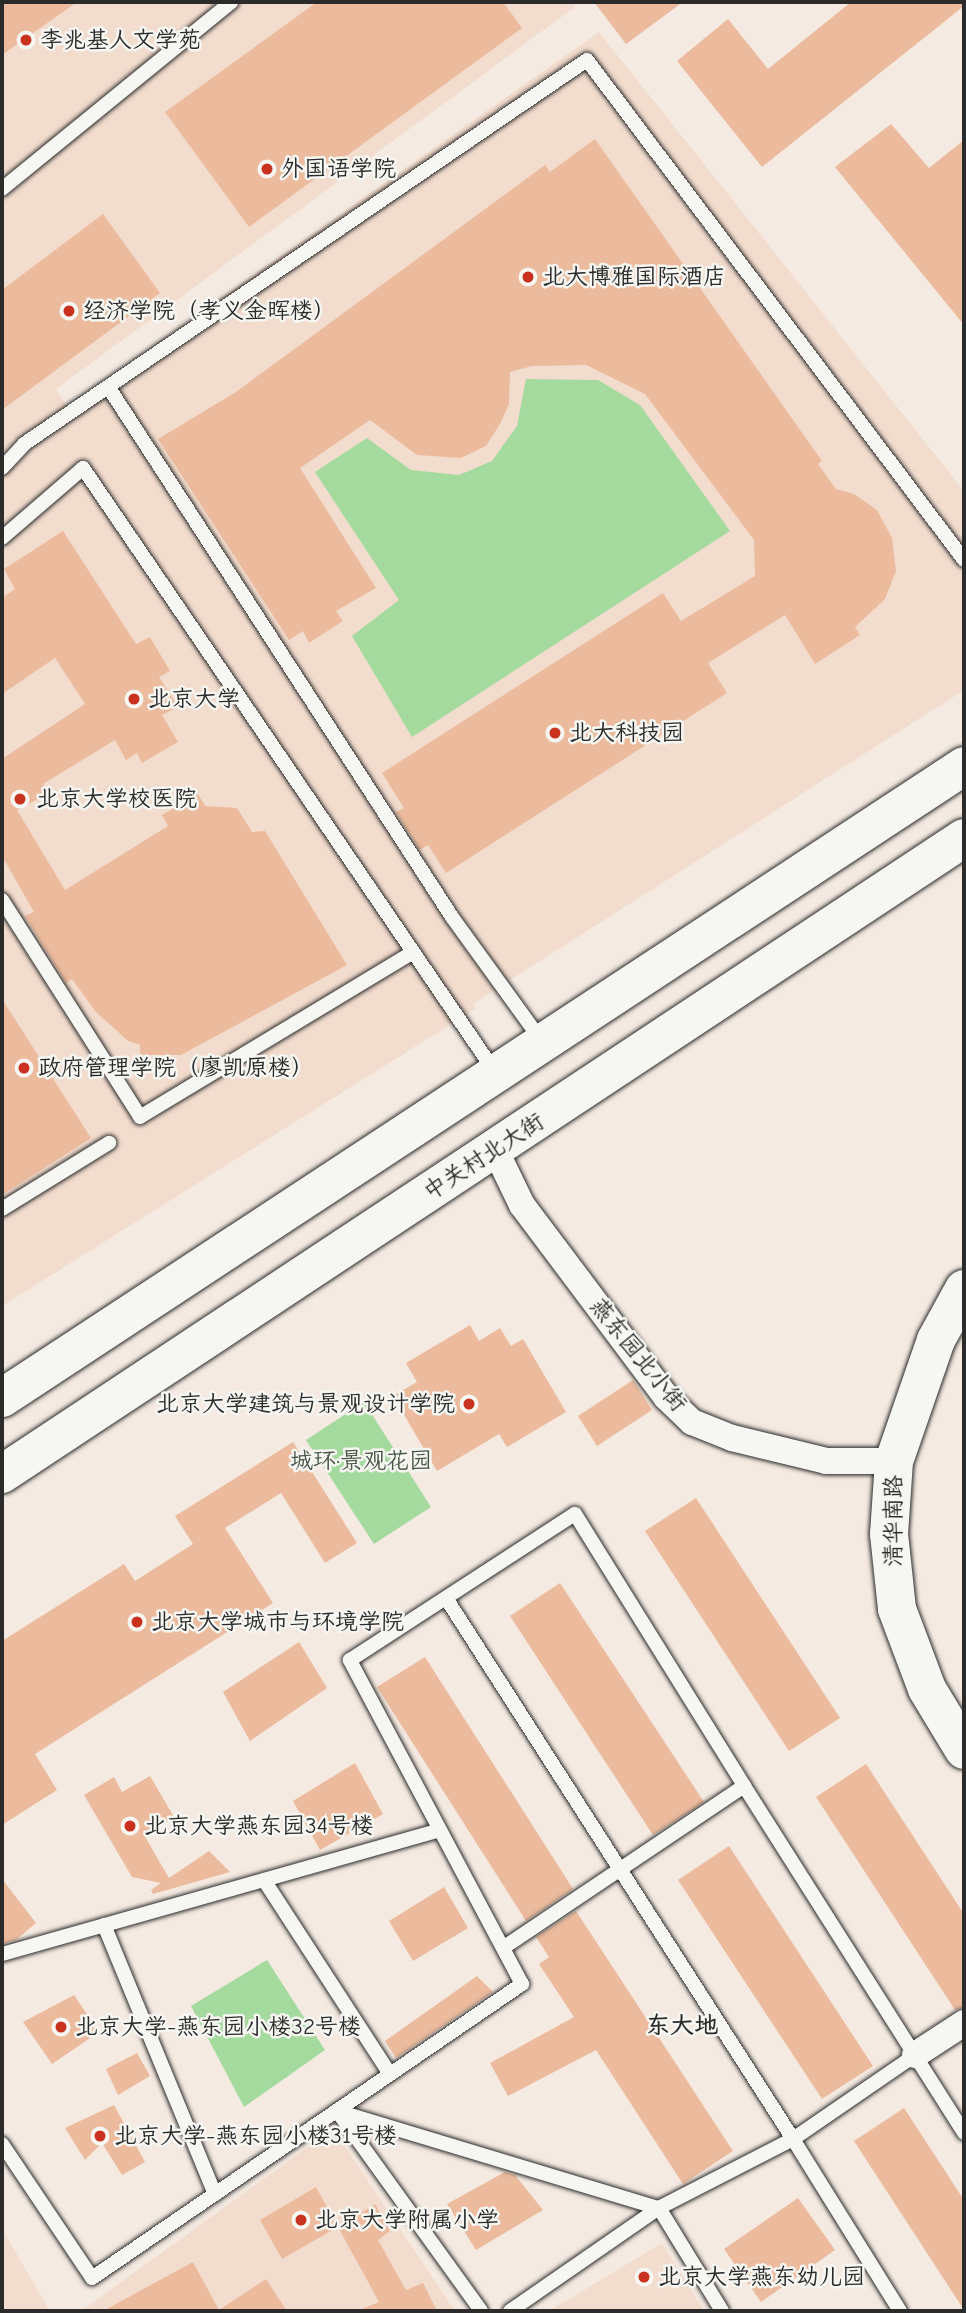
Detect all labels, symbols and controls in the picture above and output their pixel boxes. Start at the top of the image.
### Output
place label: 李兆基人文学苑 [40,26,201,54]
marker: 李兆基人文学苑 [18,32,34,48]
place label: 外国语学院 [281,155,396,183]
marker: 外国语学院 [259,161,275,177]
place label: 北大博雅国际酒店 [542,263,726,291]
marker: 北大博雅国际酒店 [520,269,536,285]
place label: 经济学院（孝义金晖楼） [83,297,336,325]
marker: 经济学院（孝义金晖楼） [61,303,77,319]
place label: 北京大学 [148,685,240,713]
marker: 北京大学 [126,691,142,707]
place label: 北大科技园 [569,719,684,747]
marker: 北大科技园 [547,725,563,741]
place label: 北京大学校医院 [36,785,197,813]
marker: 北京大学校医院 [10,789,30,809]
place label: 政府管理学院（廖凯原楼） [38,1054,314,1082]
marker: 政府管理学院（廖凯原楼） [16,1060,32,1076]
street label: 中关村北大街 [419,1108,549,1206]
street label: 燕东园北小街 [584,1293,692,1417]
place label: 北京大学建筑与景观设计学院 [156,1390,455,1418]
marker: 北京大学建筑与景观设计学院 [461,1396,477,1412]
park label: 城环·景观花园 [290,1447,432,1475]
street label: 清华南路 [880,1475,908,1567]
place label: 北京大学城市与环境学院 [151,1608,404,1636]
marker: 北京大学城市与环境学院 [129,1614,145,1630]
place label: 北京大学燕东园34号楼 [144,1812,374,1840]
marker: 北京大学燕东园34号楼 [122,1818,138,1834]
district label: 东大地 [646,2012,718,2040]
place label: 北京大学-燕东园小楼32号楼 [75,2013,361,2041]
marker: 北京大学-燕东园小楼32号楼 [53,2019,69,2035]
place label: 北京大学-燕东园小楼31号楼 [114,2122,397,2150]
marker: 北京大学-燕东园小楼31号楼 [92,2128,108,2144]
place label: 北京大学附属小学 [315,2206,499,2234]
marker: 北京大学附属小学 [293,2212,309,2228]
place label: 北京大学燕东幼儿园 [658,2263,865,2291]
marker: 北京大学燕东幼儿园 [636,2269,652,2285]

